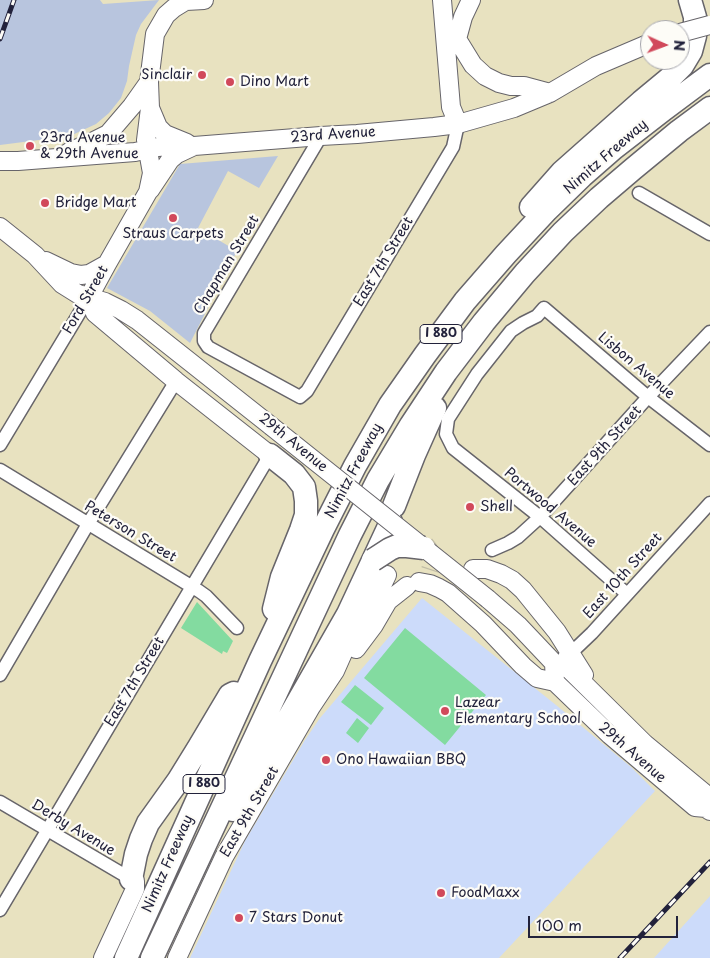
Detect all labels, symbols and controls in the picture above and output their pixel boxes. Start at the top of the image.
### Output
north arrow [640,20,690,70]
text: N [669,40,690,51]
place label: Sinclair [141,67,192,83]
marker: Sinclair [196,69,208,81]
place label: Dino Mart [240,74,309,90]
marker: Dino Mart [224,76,236,88]
street label: Nimitz Freeway [561,116,651,198]
street label: 23rd Avenue [290,124,376,146]
place label: 23rd Avenue & 29th Avenue [40,130,139,162]
marker: 23rd Avenue & 29th Avenue [24,140,36,152]
place label: Bridge Mart [55,195,136,211]
marker: Bridge Mart [39,197,51,209]
marker: Straus Carpets [167,212,179,224]
street label: Chapman Street [191,213,263,317]
street label: East 7th Street [351,214,417,310]
place label: Straus Carpets [122,226,224,242]
street label: Ford Street [60,263,112,337]
road number: I 880 [420,324,462,344]
street label: Lisbon Avenue [594,329,678,403]
street label: East 9th Street [565,402,645,490]
street label: 29th Avenue [255,410,331,476]
street label: Nimitz Freeway [322,421,386,521]
street label: Portwood Avenue [501,465,599,551]
street label: Peterson Street [81,498,179,566]
place label: Shell [480,499,513,515]
marker: Shell [464,501,476,513]
street label: East 10th Street [580,530,666,622]
street label: East 7th Street [102,634,168,730]
place label: Lazear Elementary School [455,695,581,728]
marker: Lazear Elementary School [439,705,451,717]
street label: 29th Avenue [595,719,669,787]
place label: Ono Hawaiian BBQ [336,752,466,768]
marker: Ono Hawaiian BBQ [320,754,332,766]
street label: East 9th Street [217,764,283,860]
road number: I 880 [183,774,225,794]
street label: Derby Avenue [28,797,118,859]
street label: Nimitz Freeway [139,813,197,915]
place label: FoodMaxx [451,885,520,901]
marker: FoodMaxx [435,887,447,899]
scale bar [530,906,680,938]
place label: 7 Stars Donut [249,910,343,926]
marker: 7 Stars Donut [233,912,245,924]
text: 100 m [536,913,582,936]

